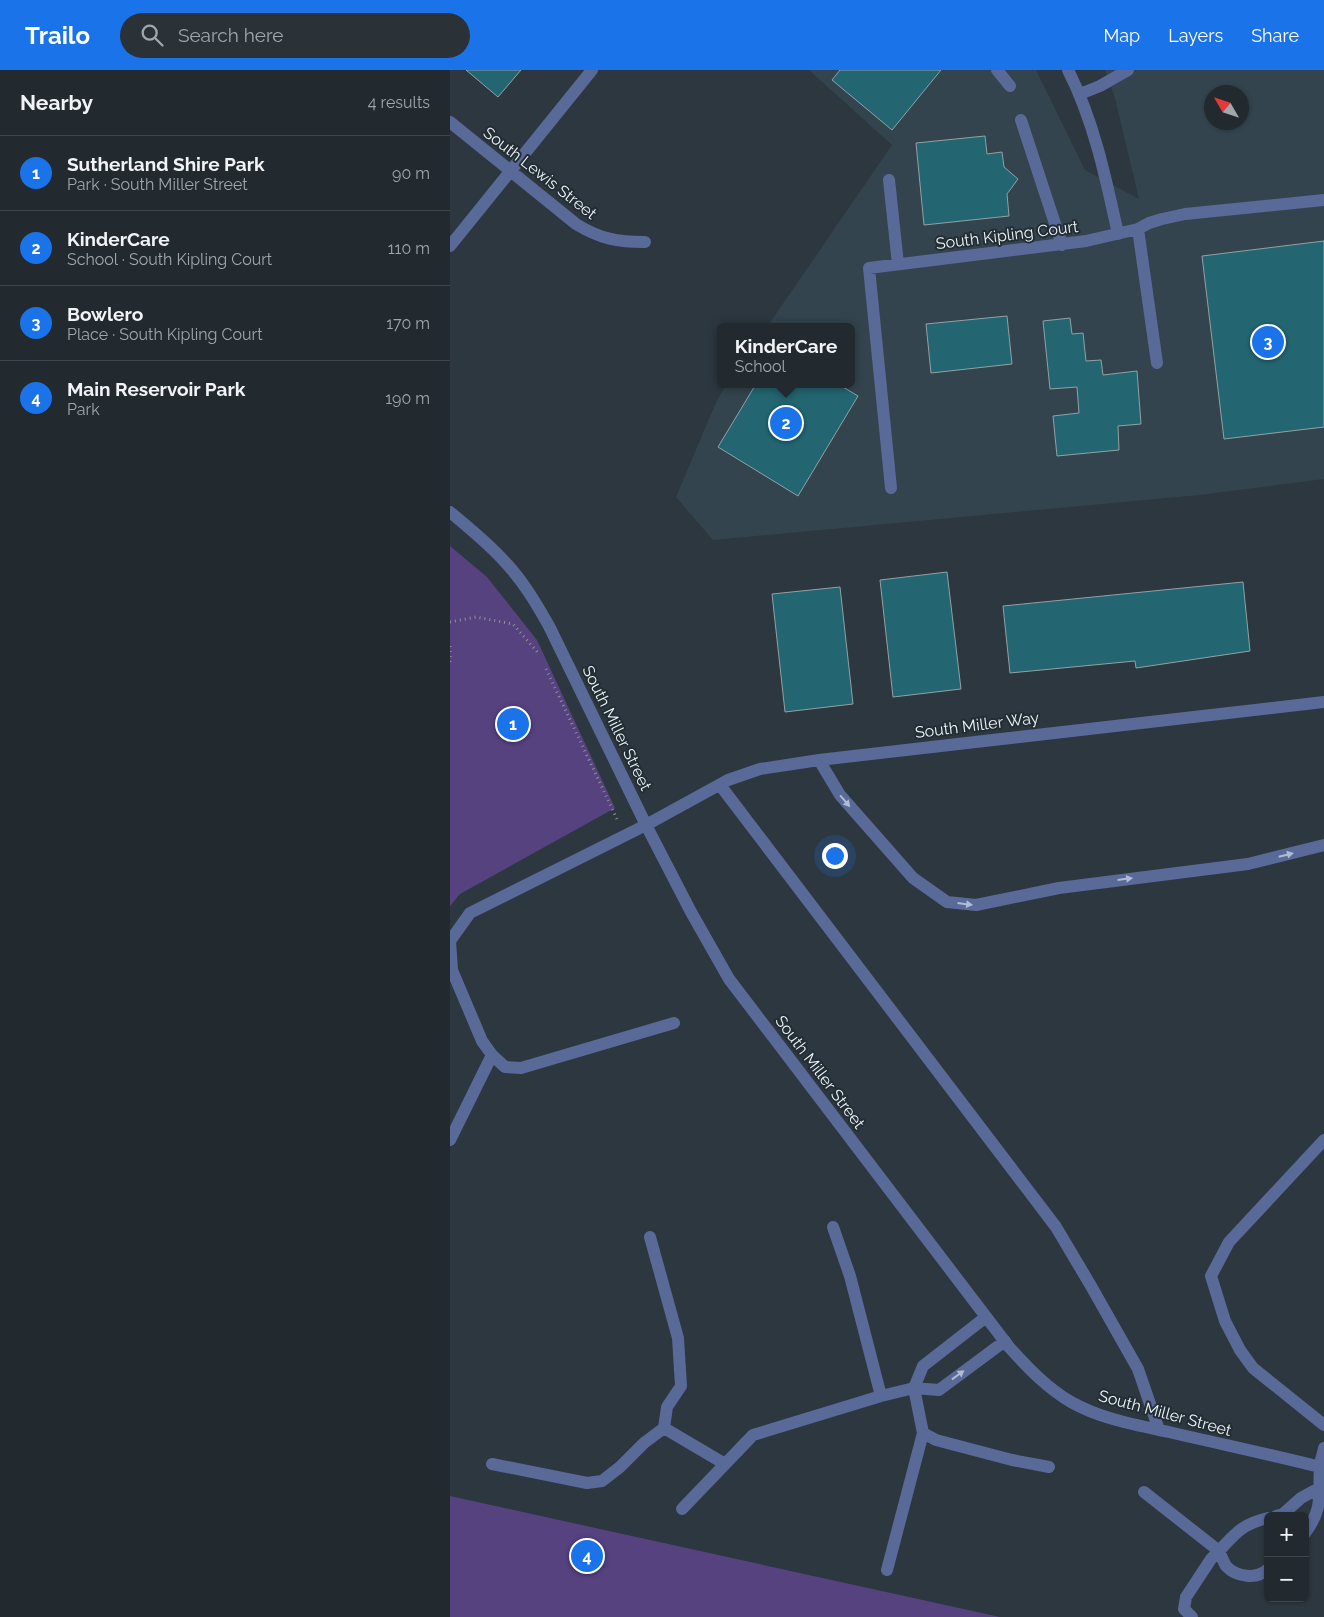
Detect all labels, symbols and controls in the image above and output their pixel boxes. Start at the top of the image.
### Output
search box [120,13,470,58]
text: Trailo [25,21,90,50]
icon: search [138,21,166,49]
text: Search here [178,24,283,46]
text: Map [1104,25,1140,46]
text: Layers [1168,25,1223,46]
text: Share [1251,25,1299,46]
north arrow [1204,85,1249,130]
text: Nearby [20,90,93,115]
text: 4 results [368,93,430,112]
street label: South Lewis Street [480,123,601,224]
text: Sutherland Shire Park [67,153,265,175]
text: 1 [32,164,40,183]
text: 90 m [392,164,430,183]
text: Park · South Miller Street [67,175,248,194]
street label: South Kipling Court [935,217,1080,253]
text: KinderCare [67,228,170,250]
text: 2 [31,239,41,258]
text: 110 m [388,239,430,258]
text: School · South Kipling Court [67,250,272,269]
text: Bowlero [67,303,143,325]
text: 3 [32,314,40,333]
text: 170 m [386,314,430,333]
popup [717,323,855,388]
pin: 3 [1252,323,1284,361]
text: Place · South Kipling Court [67,325,263,344]
text: KinderCare [735,335,837,357]
text: School [735,357,786,376]
text: Main Reservoir Park [67,378,245,400]
text: 4 [31,389,41,408]
text: 190 m [385,389,430,408]
text: Park [67,400,100,419]
pin: 2 [770,404,802,442]
street label: South Miller Street [578,662,656,794]
pin: 1 [497,705,529,743]
street label: South Miller Way [914,708,1040,742]
one-way arrow [840,794,851,807]
your location [822,843,848,869]
one-way arrow [1278,851,1293,859]
one-way arrow [1117,875,1133,883]
one-way arrow [957,900,973,908]
street label: South Miller Street [771,1012,869,1133]
one-way arrow [951,1370,965,1380]
street label: South Miller Street [1096,1386,1234,1440]
map controls [1264,1512,1309,1602]
button: + [1264,1512,1309,1557]
pin: 4 [571,1537,603,1575]
button: − [1264,1557,1309,1602]

